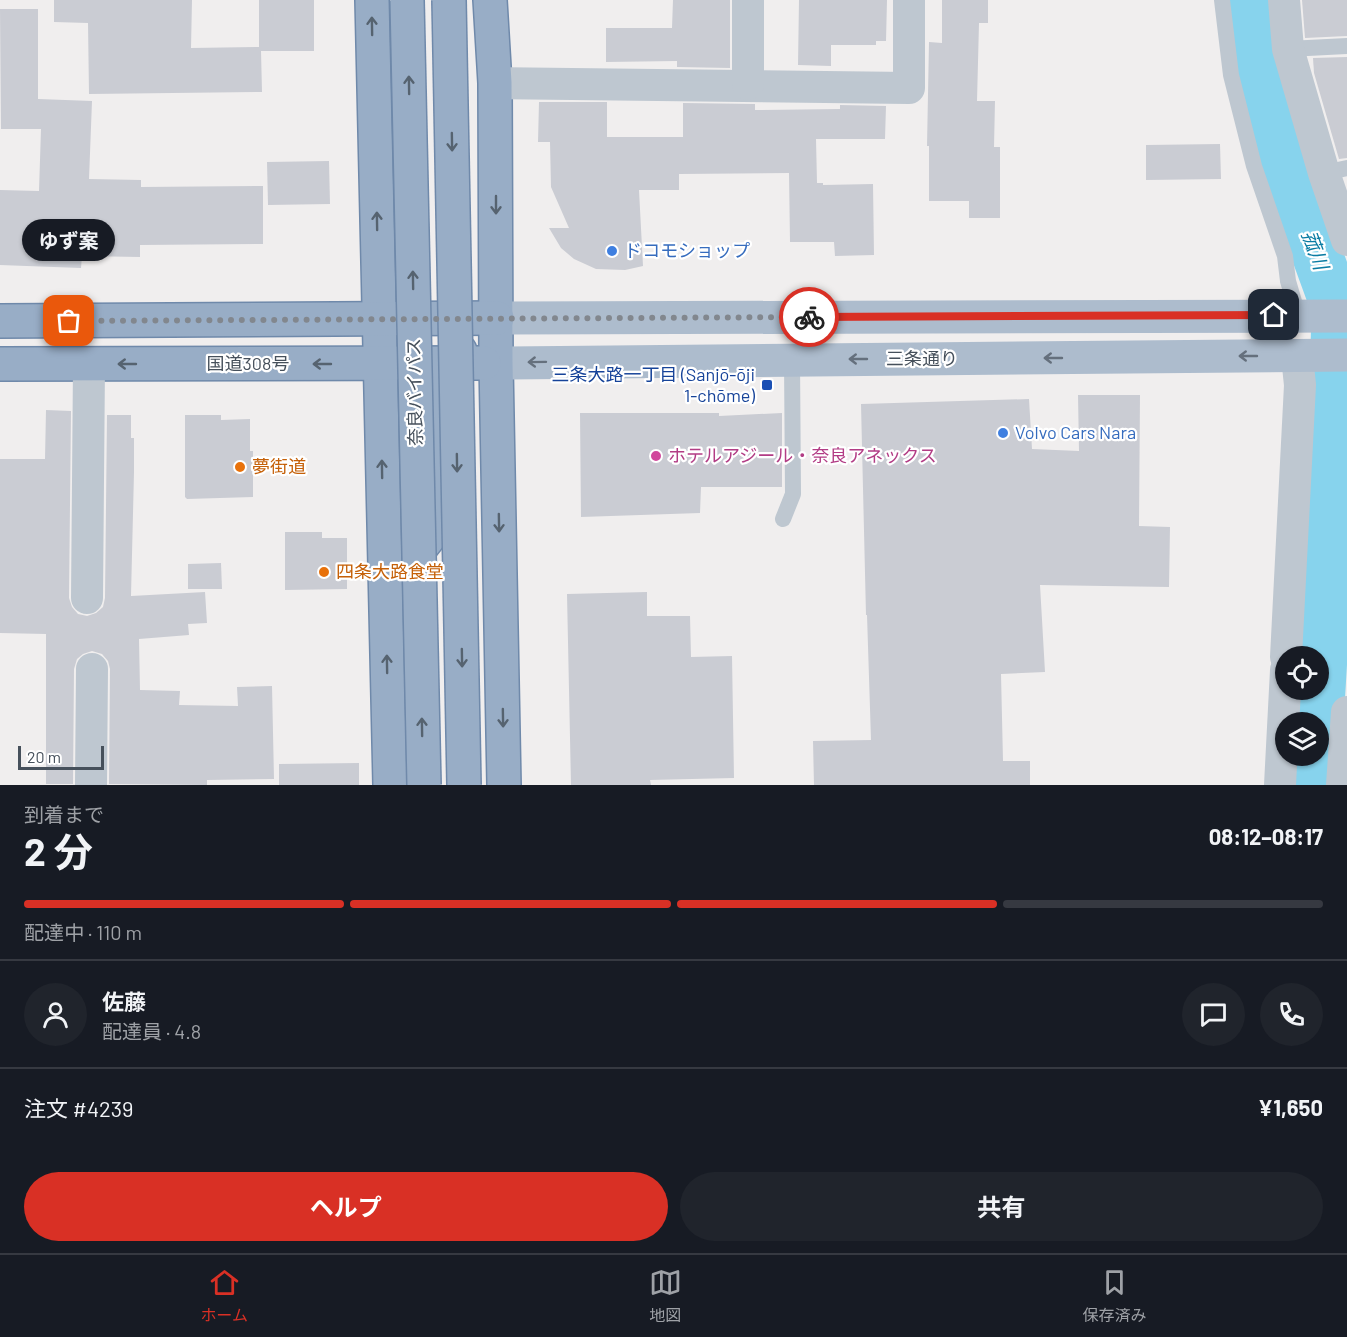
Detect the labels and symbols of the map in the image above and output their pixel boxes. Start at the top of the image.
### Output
one-way arrow [367,17,378,37]
one-way arrow [403,75,415,95]
one-way arrow [446,132,458,152]
one-way arrow [490,195,502,215]
one-way arrow [371,212,382,232]
callout: ゆず案 [22,219,116,261]
water label: 菰川 [1298,227,1335,274]
place label: ドコモショップ [624,239,750,261]
marker: ドコモショップ [605,244,619,258]
one-way arrow [407,270,419,290]
courier [779,287,839,347]
pin [1248,289,1299,340]
pin [43,295,94,346]
street label: 奈良バイパス [402,338,426,446]
street label: 三条通り [886,347,958,369]
one-way arrow [1238,350,1258,362]
street label: 国道308号 [207,352,289,374]
one-way arrow [1043,352,1063,364]
one-way arrow [848,353,868,365]
one-way arrow [527,356,547,368]
one-way arrow [117,358,137,370]
one-way arrow [312,358,332,370]
place label: 三条大路一丁目 (Sanjō-ōji 1-chōme) [552,363,755,406]
marker: 三条大路一丁目 (Sanjō-ōji 1-chōme) [760,378,774,392]
place label: Volvo Cars Nara [1015,421,1136,443]
marker: Volvo Cars Nara [996,426,1010,440]
place label: ホテルアジール・奈良アネックス [668,444,937,466]
marker: ホテルアジール・奈良アネックス [649,449,663,463]
one-way arrow [452,453,463,473]
place label: 夢街道 [252,455,306,477]
one-way arrow [377,459,388,479]
marker: 夢街道 [233,460,247,474]
one-way arrow [493,513,505,533]
place label: 四条大路食堂 [336,560,444,582]
marker: 四条大路食堂 [317,565,331,579]
one-way arrow [456,648,467,668]
one-way arrow [381,654,393,674]
one-way arrow [497,708,509,728]
one-way arrow [417,717,428,737]
scale bar [18,743,104,770]

